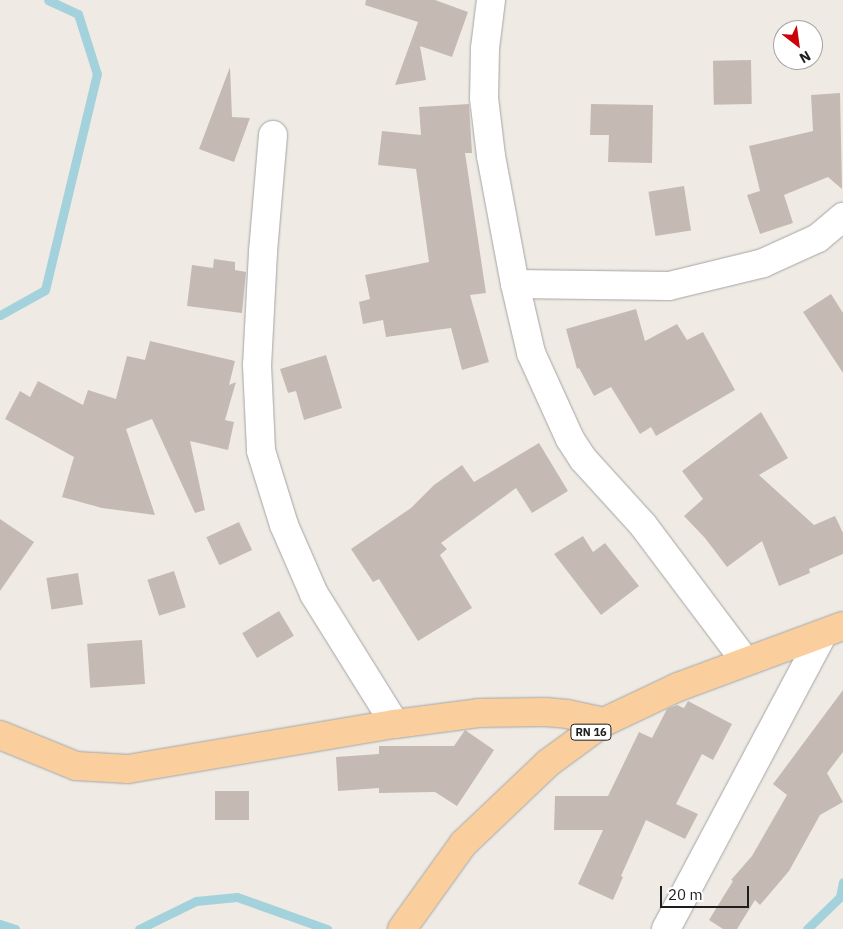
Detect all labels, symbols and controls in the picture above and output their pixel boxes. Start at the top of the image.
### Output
north arrow [773,20,823,70]
text: N [796,47,814,67]
road number: RN 16 [570,724,612,740]
scale bar [663,876,752,908]
text: 20 m [668,885,703,904]

